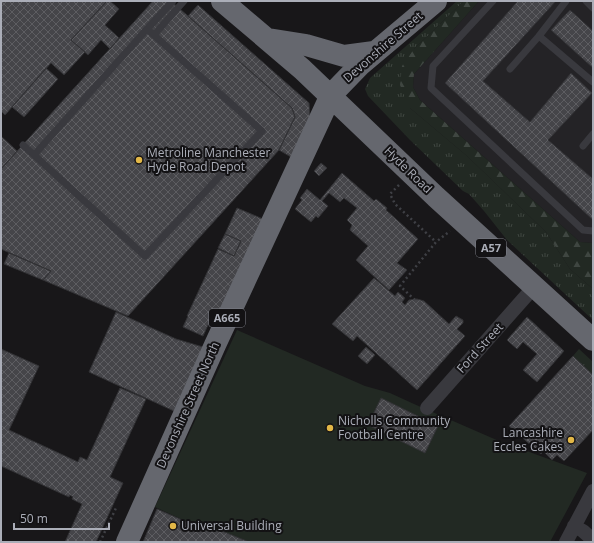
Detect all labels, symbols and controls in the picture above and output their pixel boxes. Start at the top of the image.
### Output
street label: Devonshire Street [339,7,426,86]
street label: Hyde Road [381,142,436,197]
place label: Metroline Manchester Hyde Road Depot [147,144,271,175]
marker: Metroline Manchester Hyde Road Depot [134,155,144,165]
road number: A57 [476,239,506,257]
road number: A665 [209,309,245,327]
street label: Ford Street [452,319,507,377]
street label: Devonshire Street North [152,339,223,471]
place label: Nicholls Community Football Centre [338,412,451,443]
marker: Nicholls Community Football Centre [325,423,335,433]
place label: Lancashire Eccles Cakes [493,424,563,455]
marker: Lancashire Eccles Cakes [566,435,576,445]
scale bar [14,505,109,531]
text: 50 m [20,510,48,527]
place label: Universal Building [181,517,282,534]
marker: Universal Building [168,521,178,531]

